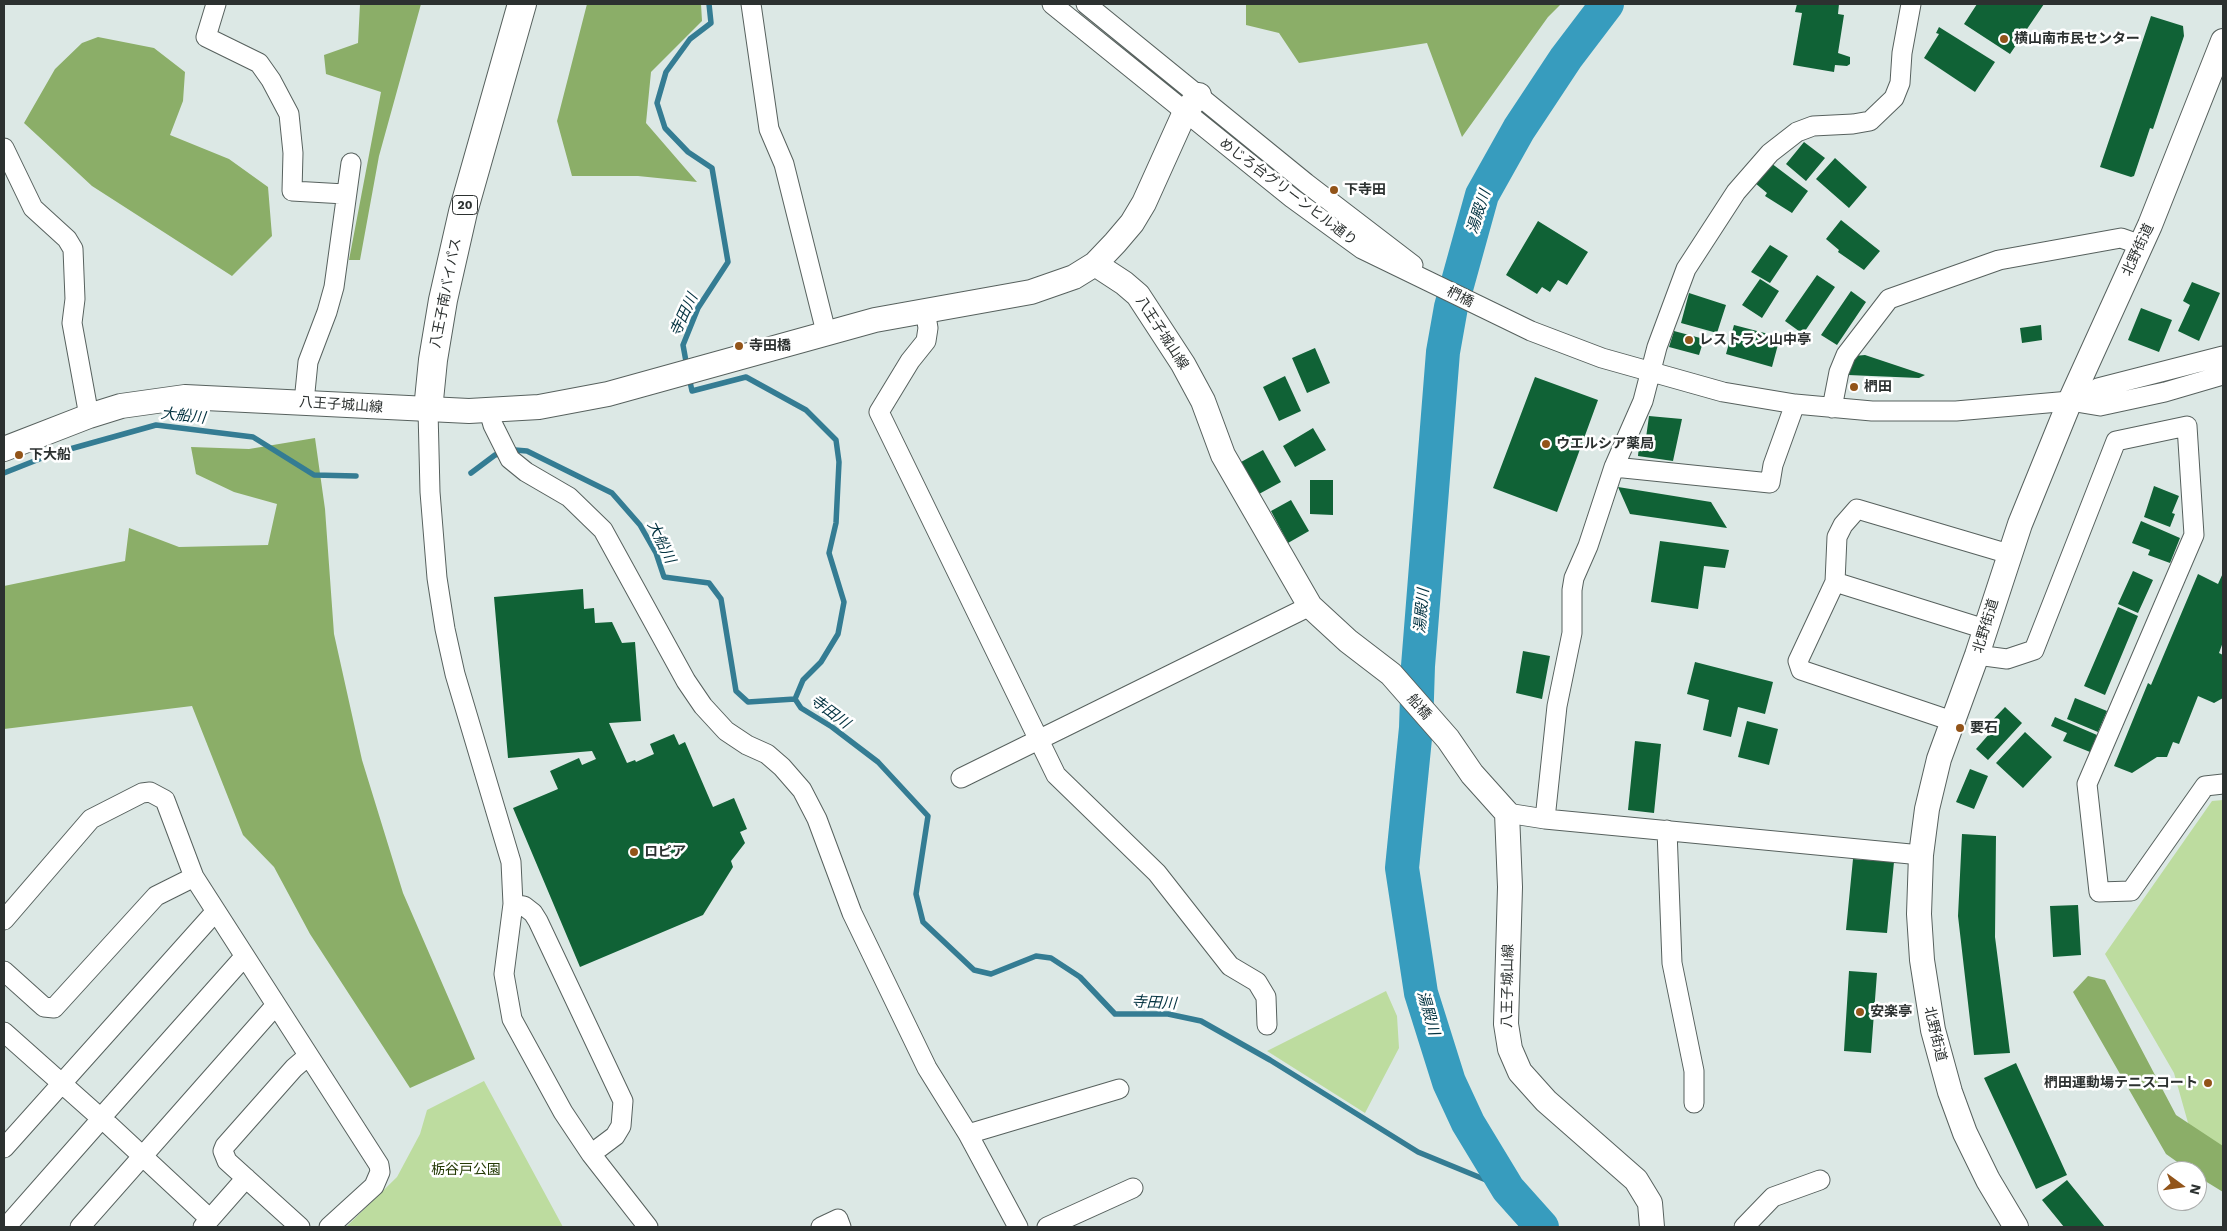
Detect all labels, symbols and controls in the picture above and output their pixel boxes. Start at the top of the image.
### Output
place label: 横山南市民センター [2014,31,2140,47]
marker: 横山南市民センター [1998,33,2010,45]
street label: めじろ台グリーンヒル通り [1216,135,1360,249]
place label: 下寺田 [1344,182,1386,198]
marker: 下寺田 [1328,184,1340,196]
water label: 湯殿川 [1463,188,1495,236]
road number: 20 [452,196,478,214]
street label: 北野街道 [2119,221,2157,279]
street label: 八王子南バイパス [427,236,465,350]
street label: 椚橋 [1444,283,1476,311]
water label: 寺田川 [666,291,702,339]
street label: 八王子城山線 [1132,293,1192,373]
place label: レストラン山中亭 [1699,332,1811,348]
marker: レストラン山中亭 [1683,334,1695,346]
place label: 寺田橋 [749,338,791,354]
marker: 寺田橋 [733,340,745,352]
place label: 椚田 [1864,379,1892,395]
marker: 椚田 [1848,381,1860,393]
street label: 八王子城山線 [299,394,383,416]
water label: 大船川 [160,405,206,427]
place label: ウエルシア薬局 [1556,436,1654,452]
marker: ウエルシア薬局 [1540,438,1552,450]
place label: 下大船 [29,447,71,463]
marker: 下大船 [13,449,25,461]
water label: 大船川 [643,518,679,566]
water label: 湯殿川 [1411,588,1433,634]
street label: 北野街道 [1970,597,2002,655]
water label: 寺田川 [807,691,853,733]
street label: 船橋 [1403,691,1435,723]
place label: 要石 [1970,720,1998,736]
marker: 要石 [1954,722,1966,734]
place label: ロピア [644,844,686,860]
marker: ロピア [628,846,640,858]
street label: 八王子城山線 [1499,944,1517,1028]
water label: 湯殿川 [1413,989,1443,1037]
water label: 寺田川 [1131,993,1177,1013]
place label: 安楽亭 [1870,1004,1912,1020]
street label: 北野街道 [1921,1005,1949,1063]
marker: 安楽亭 [1854,1006,1866,1018]
place label: 椚田運動場テニスコート [2044,1075,2198,1091]
marker: 椚田運動場テニスコート [2202,1077,2214,1089]
north arrow [2157,1161,2207,1211]
park label: 栃谷戸公園 [431,1162,501,1178]
text: N [2187,1182,2205,1196]

